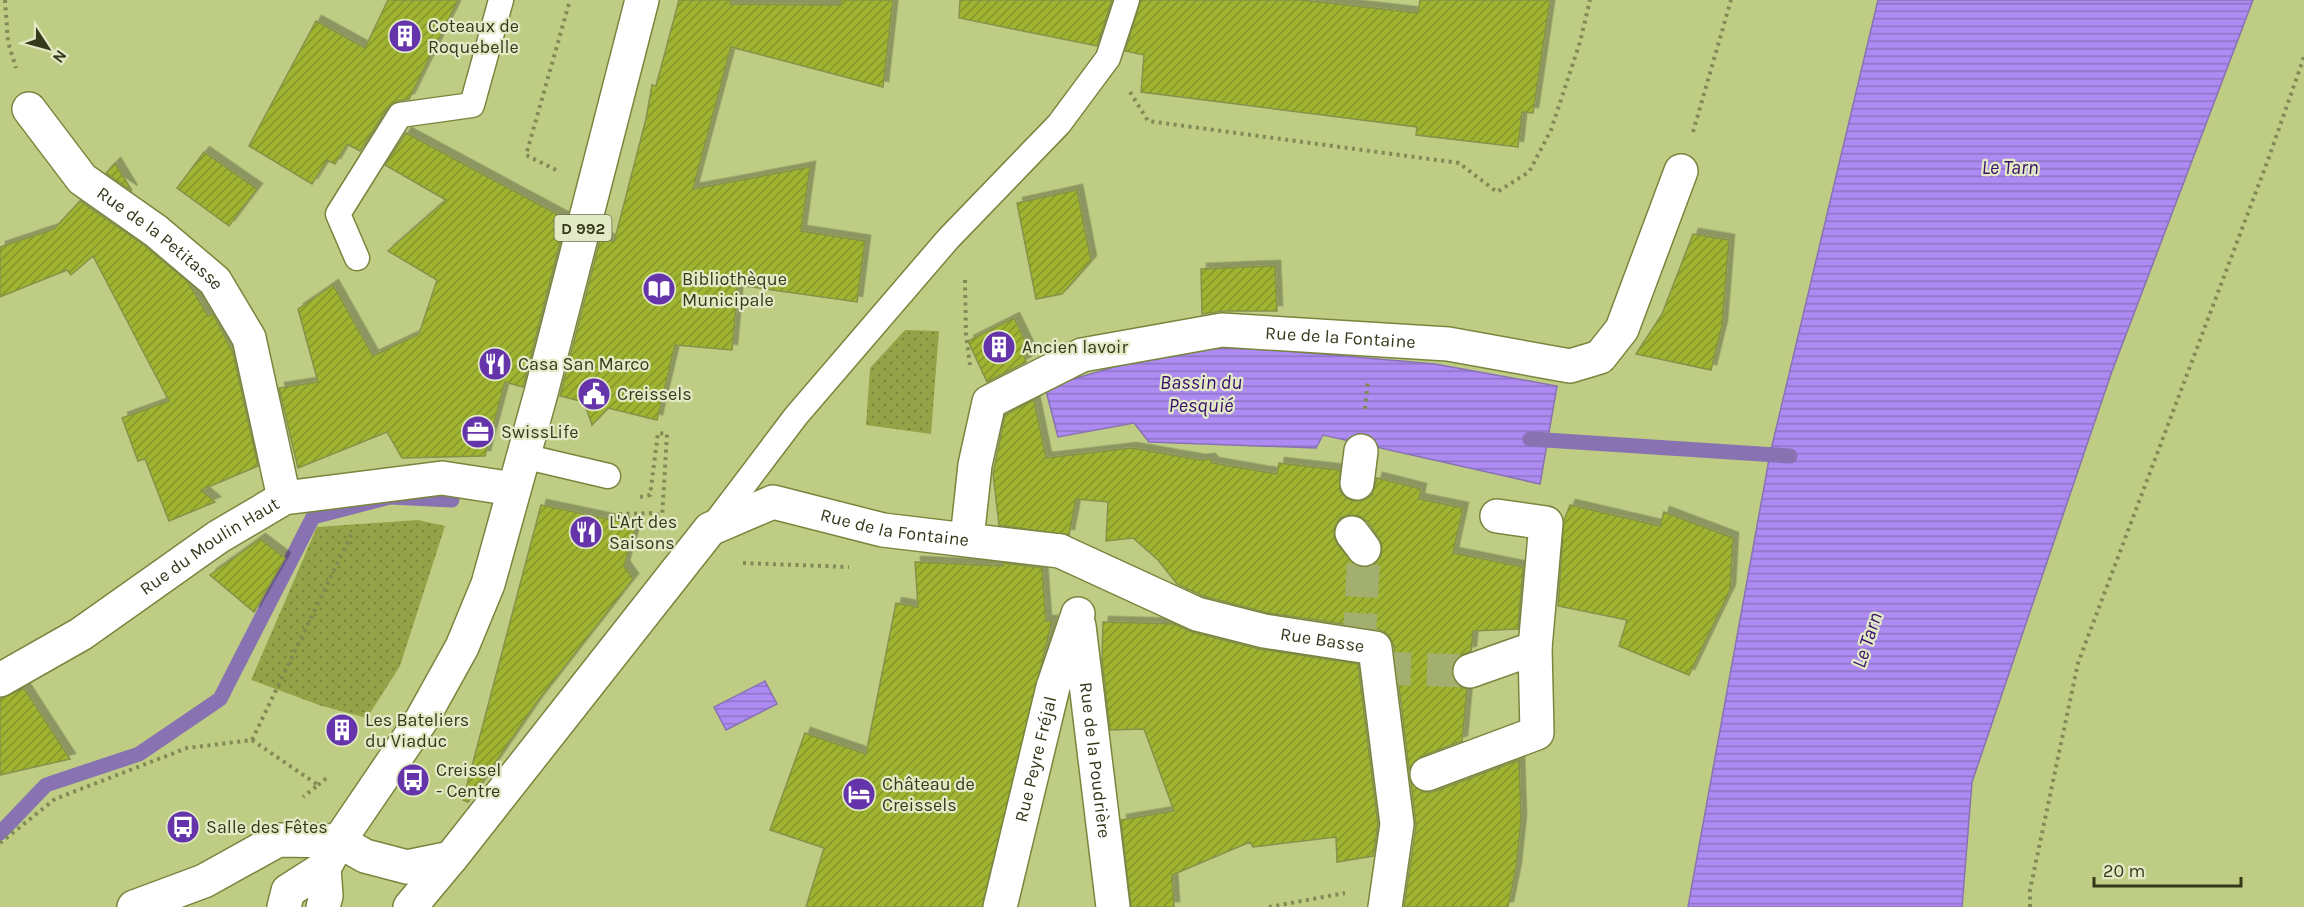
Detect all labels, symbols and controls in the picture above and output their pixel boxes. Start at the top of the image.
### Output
place label: Coteaux de Roquebelle [428,15,519,58]
north arrow [18,18,78,78]
building icon: Coteaux de Roquebelle [387,18,423,54]
text: N [49,46,71,67]
water label: Le Tarn [1981,156,2039,179]
street label: Rue de la Petitasse [93,182,229,294]
road number: D 992 [554,215,612,241]
place label: Bibliothèque Municipale [682,268,787,311]
library icon: Bibliothèque Municipale [641,271,677,307]
street label: Rue de la Fontaine [1264,322,1416,353]
building icon: Ancien lavoir [981,329,1017,365]
place label: Ancien lavoir [1022,336,1128,358]
restaurant icon: Casa San Marco [477,346,513,382]
place label: Casa San Marco [518,353,649,375]
water label: Bassin du Pesquié [1160,371,1242,417]
public building icon: Creissels [576,376,612,412]
place label: Creissels [617,383,692,405]
office icon: SwissLife [460,414,496,450]
place label: SwissLife [501,421,578,443]
street label: Rue du Moulin Haut [136,492,283,600]
street label: Rue de la Fontaine [818,504,970,551]
place label: L'Art des Saisons [609,511,677,554]
restaurant icon: L'Art des Saisons [568,514,604,550]
water label: Le Tarn [1847,609,1887,671]
street label: Rue Basse [1279,623,1366,657]
street label: Rue de la Poudrière [1075,681,1116,839]
street label: Rue Peyre Fréjal [1010,694,1061,824]
place label: Les Bateliers du Viaduc [365,709,469,752]
building icon: Les Bateliers du Viaduc [324,712,360,748]
place label: Creissel - Centre [436,759,501,802]
bus stop icon: Creissel - Centre [395,762,431,798]
place label: Château de Creissels [882,773,975,816]
hotel icon: Château de Creissels [841,776,877,812]
bus stop icon: Salle des Fêtes [165,809,201,845]
place label: Salle des Fêtes [206,816,328,838]
scale bar [2094,850,2241,888]
text: 20 m [2103,860,2145,882]

